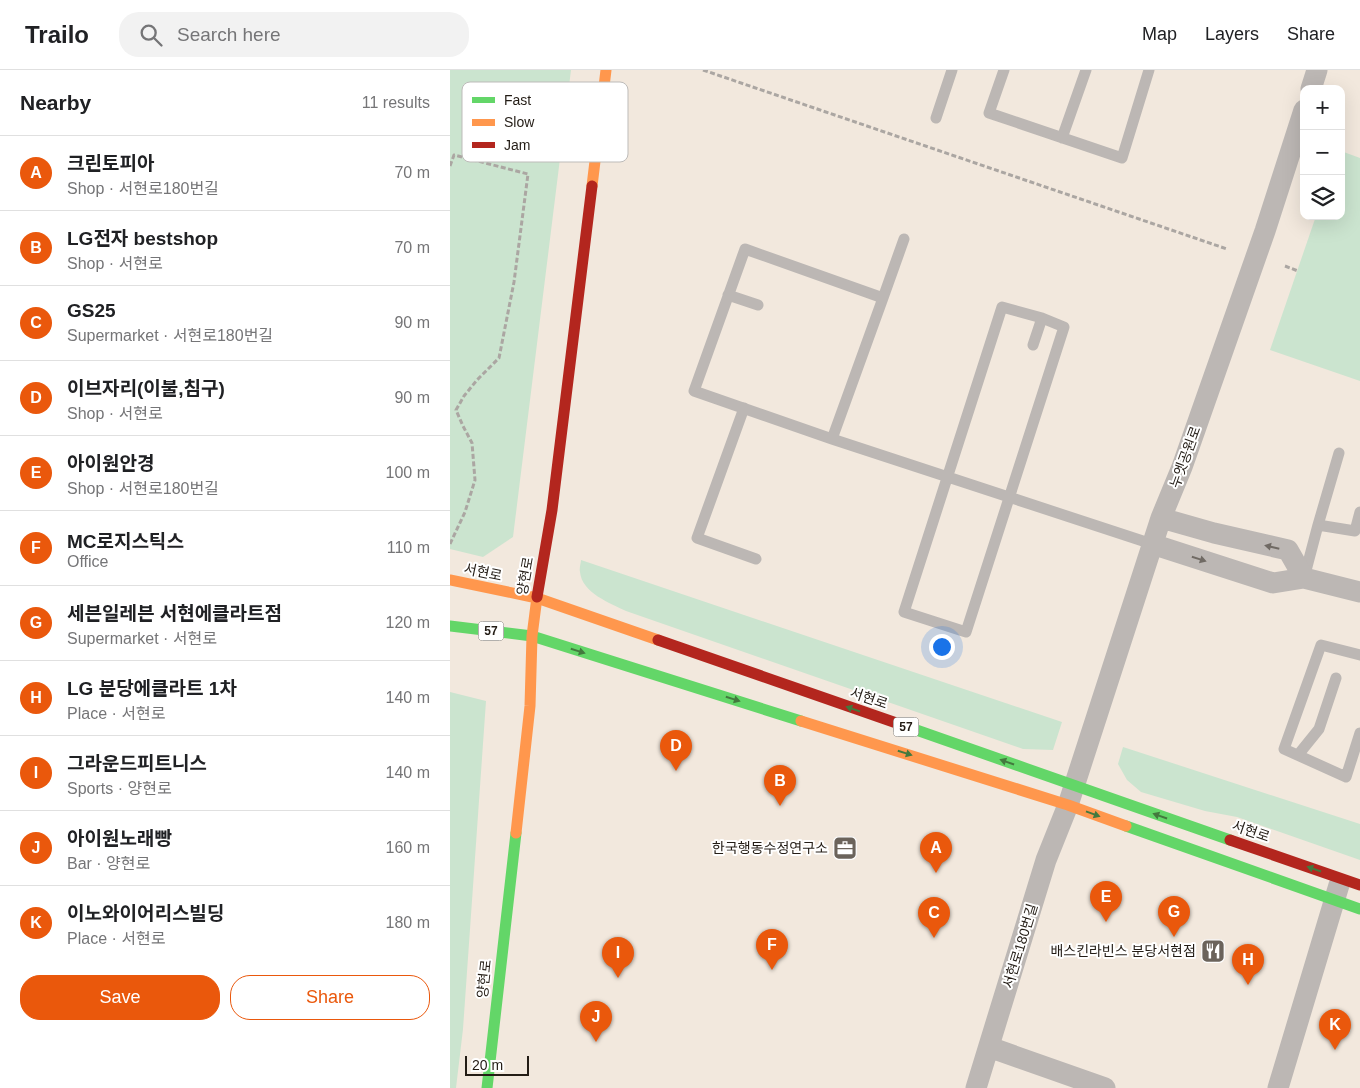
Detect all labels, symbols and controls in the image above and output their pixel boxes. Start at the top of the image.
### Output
search box [119,12,469,57]
text: Trailo [25,21,89,48]
icon: search [137,21,165,49]
text: Search here [177,24,281,45]
text: Map [1142,24,1177,44]
text: Layers [1205,24,1259,44]
text: Share [1287,24,1335,44]
legend [462,82,628,162]
map controls [1300,85,1345,220]
button: + [1300,85,1345,130]
text: Nearby [20,91,91,114]
text: Fast [504,92,531,108]
text: 11 results [362,94,430,111]
text: Slow [504,114,535,130]
button: − [1300,130,1345,175]
text: Jam [504,137,530,153]
text: 크린토피아 [67,153,154,174]
text: A [30,164,42,181]
text: 70 m [394,164,430,181]
button: layers [1300,175,1345,220]
text: Shop · 서현로180번길 [67,180,219,197]
text: LG전자 bestshop [67,228,218,249]
text: B [30,239,42,256]
text: 70 m [394,239,430,256]
text: Shop · 서현로 [67,255,163,272]
text: GS25 [67,300,116,321]
text: C [30,314,42,331]
text: 90 m [394,314,430,331]
text: Supermarket · 서현로180번길 [67,327,273,344]
text: 이브자리(이불,침구) [67,378,225,399]
text: D [30,389,42,406]
text: 90 m [394,389,430,406]
text: Shop · 서현로 [67,405,163,422]
street label: 누엣공원로 [1166,424,1204,490]
text: 아이원안경 [67,453,154,474]
text: E [31,464,41,481]
text: 100 m [386,464,430,481]
text: Shop · 서현로180번길 [67,480,219,497]
text: MC로지스틱스 [67,531,184,552]
text: F [31,539,41,556]
text: 110 m [387,539,430,556]
one-way arrow [1263,542,1279,550]
text: Office [67,553,109,570]
street label: 양현로 [514,555,536,596]
one-way arrow [1191,556,1206,563]
street label: 서현로 [462,560,504,584]
text: 세븐일레븐 서현에클라트점 [67,603,282,624]
text: G [30,614,42,631]
text: 120 m [386,614,430,631]
road number: 57 [478,622,504,640]
text: Supermarket · 서현로 [67,630,217,647]
your location [929,634,955,660]
one-way arrow [571,647,586,655]
text: LG 분당에클라트 1차 [67,678,237,699]
street label: 서현로 [848,684,890,712]
text: H [30,689,42,706]
text: 140 m [386,689,430,706]
one-way arrow [726,696,741,704]
text: Place · 서현로 [67,705,165,722]
one-way arrow [846,705,861,712]
road number: 57 [894,718,918,736]
pin: D [660,730,692,771]
one-way arrow [898,750,913,758]
text: 그라운드피트니스 [67,753,207,774]
one-way arrow [999,758,1014,766]
text: I [34,764,38,781]
text: 140 m [386,764,430,781]
pin: B [764,765,796,806]
text: Sports · 양현로 [67,780,172,797]
one-way arrow [1086,810,1101,818]
one-way arrow [1153,812,1168,819]
street label: 서현로 [1230,817,1272,845]
text: 아이원노래빵 [67,828,172,849]
pin: A [920,832,952,873]
office icon: 한국행동수정연구소 [832,835,858,861]
text: J [32,839,40,856]
text: 160 m [386,839,430,856]
place label: 한국행동수정연구소 [712,840,828,856]
text: Bar · 양현로 [67,855,150,872]
one-way arrow [1306,864,1321,872]
pin: E [1090,881,1122,922]
pin: G [1158,896,1190,937]
pin: C [918,897,950,938]
street label: 서현로180번길 [1000,902,1040,990]
text: 이노와이어리스빌딩 [67,903,224,924]
text: K [30,914,42,931]
text: 180 m [386,914,430,931]
pin: F [756,929,788,970]
text: Place · 서현로 [67,930,165,947]
pin: I [602,937,634,978]
restaurant icon: 배스킨라빈스 분당서현점 [1200,938,1226,964]
place label: 배스킨라빈스 분당서현점 [1050,943,1196,959]
pin: H [1232,944,1264,985]
street label: 양현로 [474,959,494,999]
button: Save [20,975,220,1020]
button: Share [230,975,430,1020]
pin: J [580,1001,612,1042]
pin: K [1319,1009,1351,1050]
scale bar [465,1053,529,1076]
text: 20 m [472,1057,503,1073]

